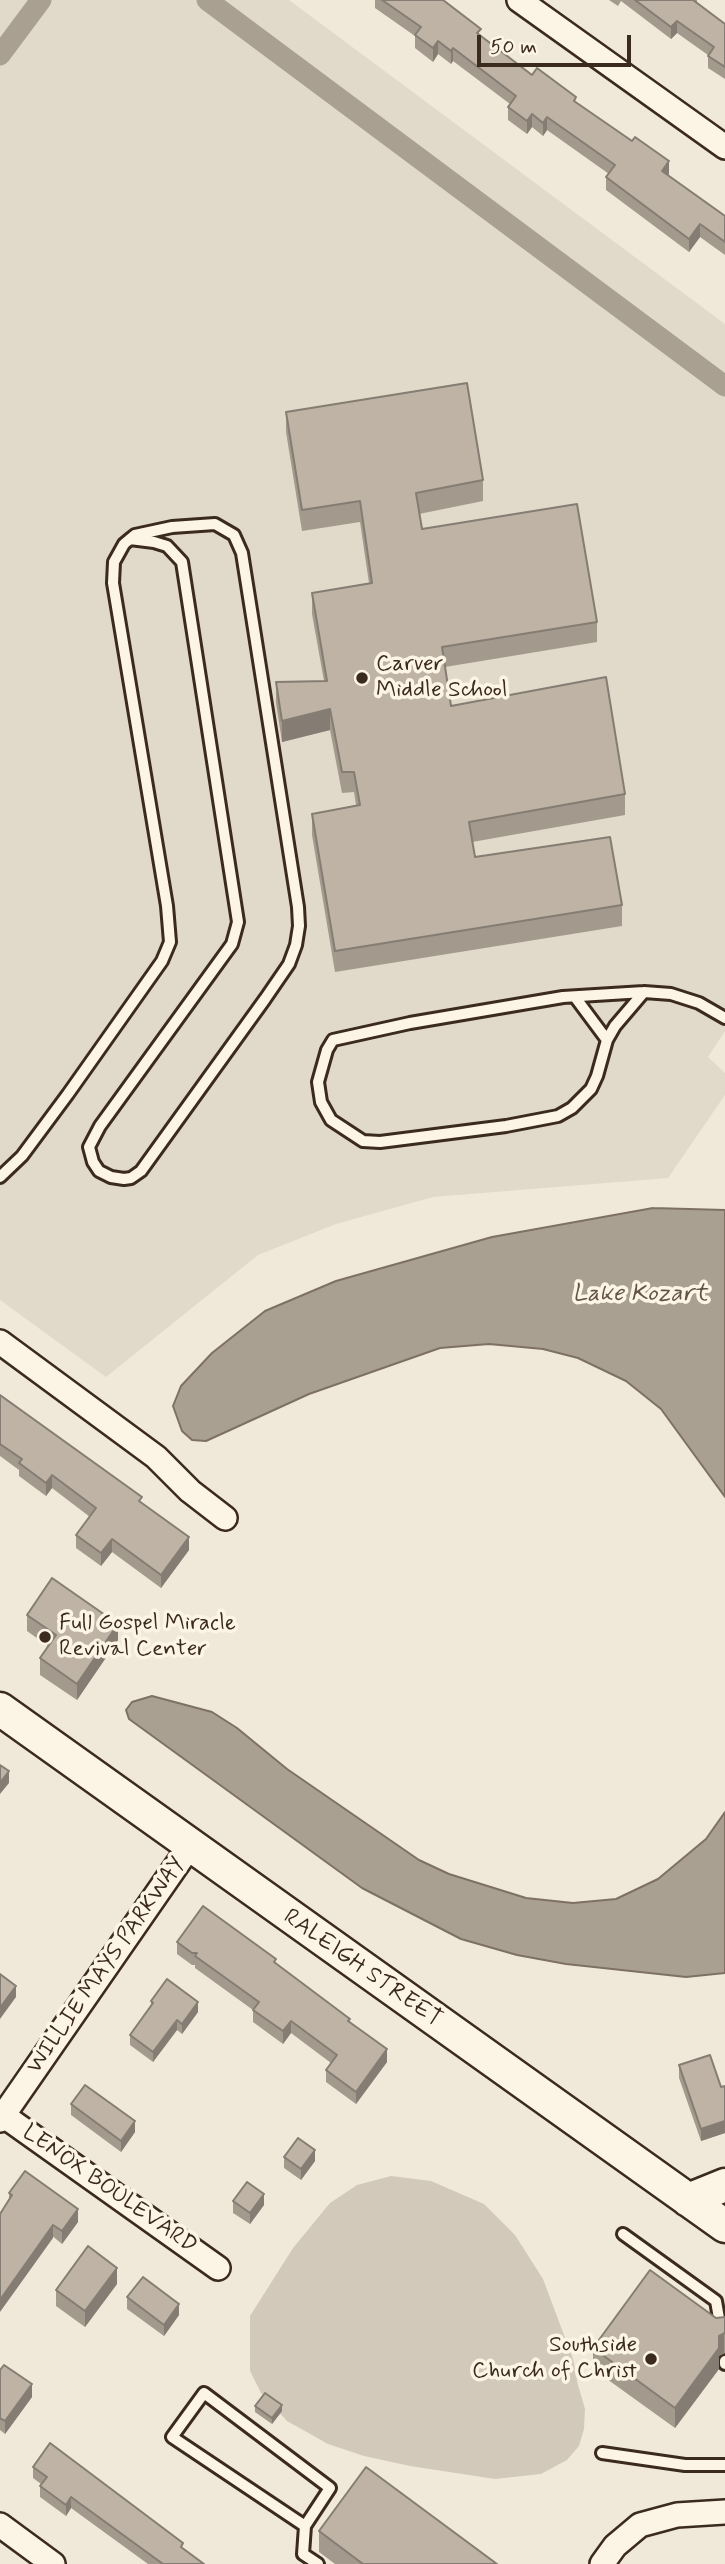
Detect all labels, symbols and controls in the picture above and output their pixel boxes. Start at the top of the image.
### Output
scale bar [480,21,634,65]
text: 50 m [490,33,537,61]
place label: Carver Middle School [376,651,507,705]
marker: Carver Middle School [354,670,370,686]
water label: Lake Kozart [572,1281,708,1309]
place label: Full Gospel Miracle Revival Center [59,1610,236,1664]
marker: Full Gospel Miracle Revival Center [37,1629,53,1645]
street label: WILLIE MAYS PARKWAY [22,1852,192,2080]
street label: RALEIGH STREET [277,1904,447,2034]
street label: LENOX BOULEVARD [16,2119,202,2261]
place label: Southside Church of Christ [472,2332,637,2386]
marker: Southside Church of Christ [643,2351,659,2367]

